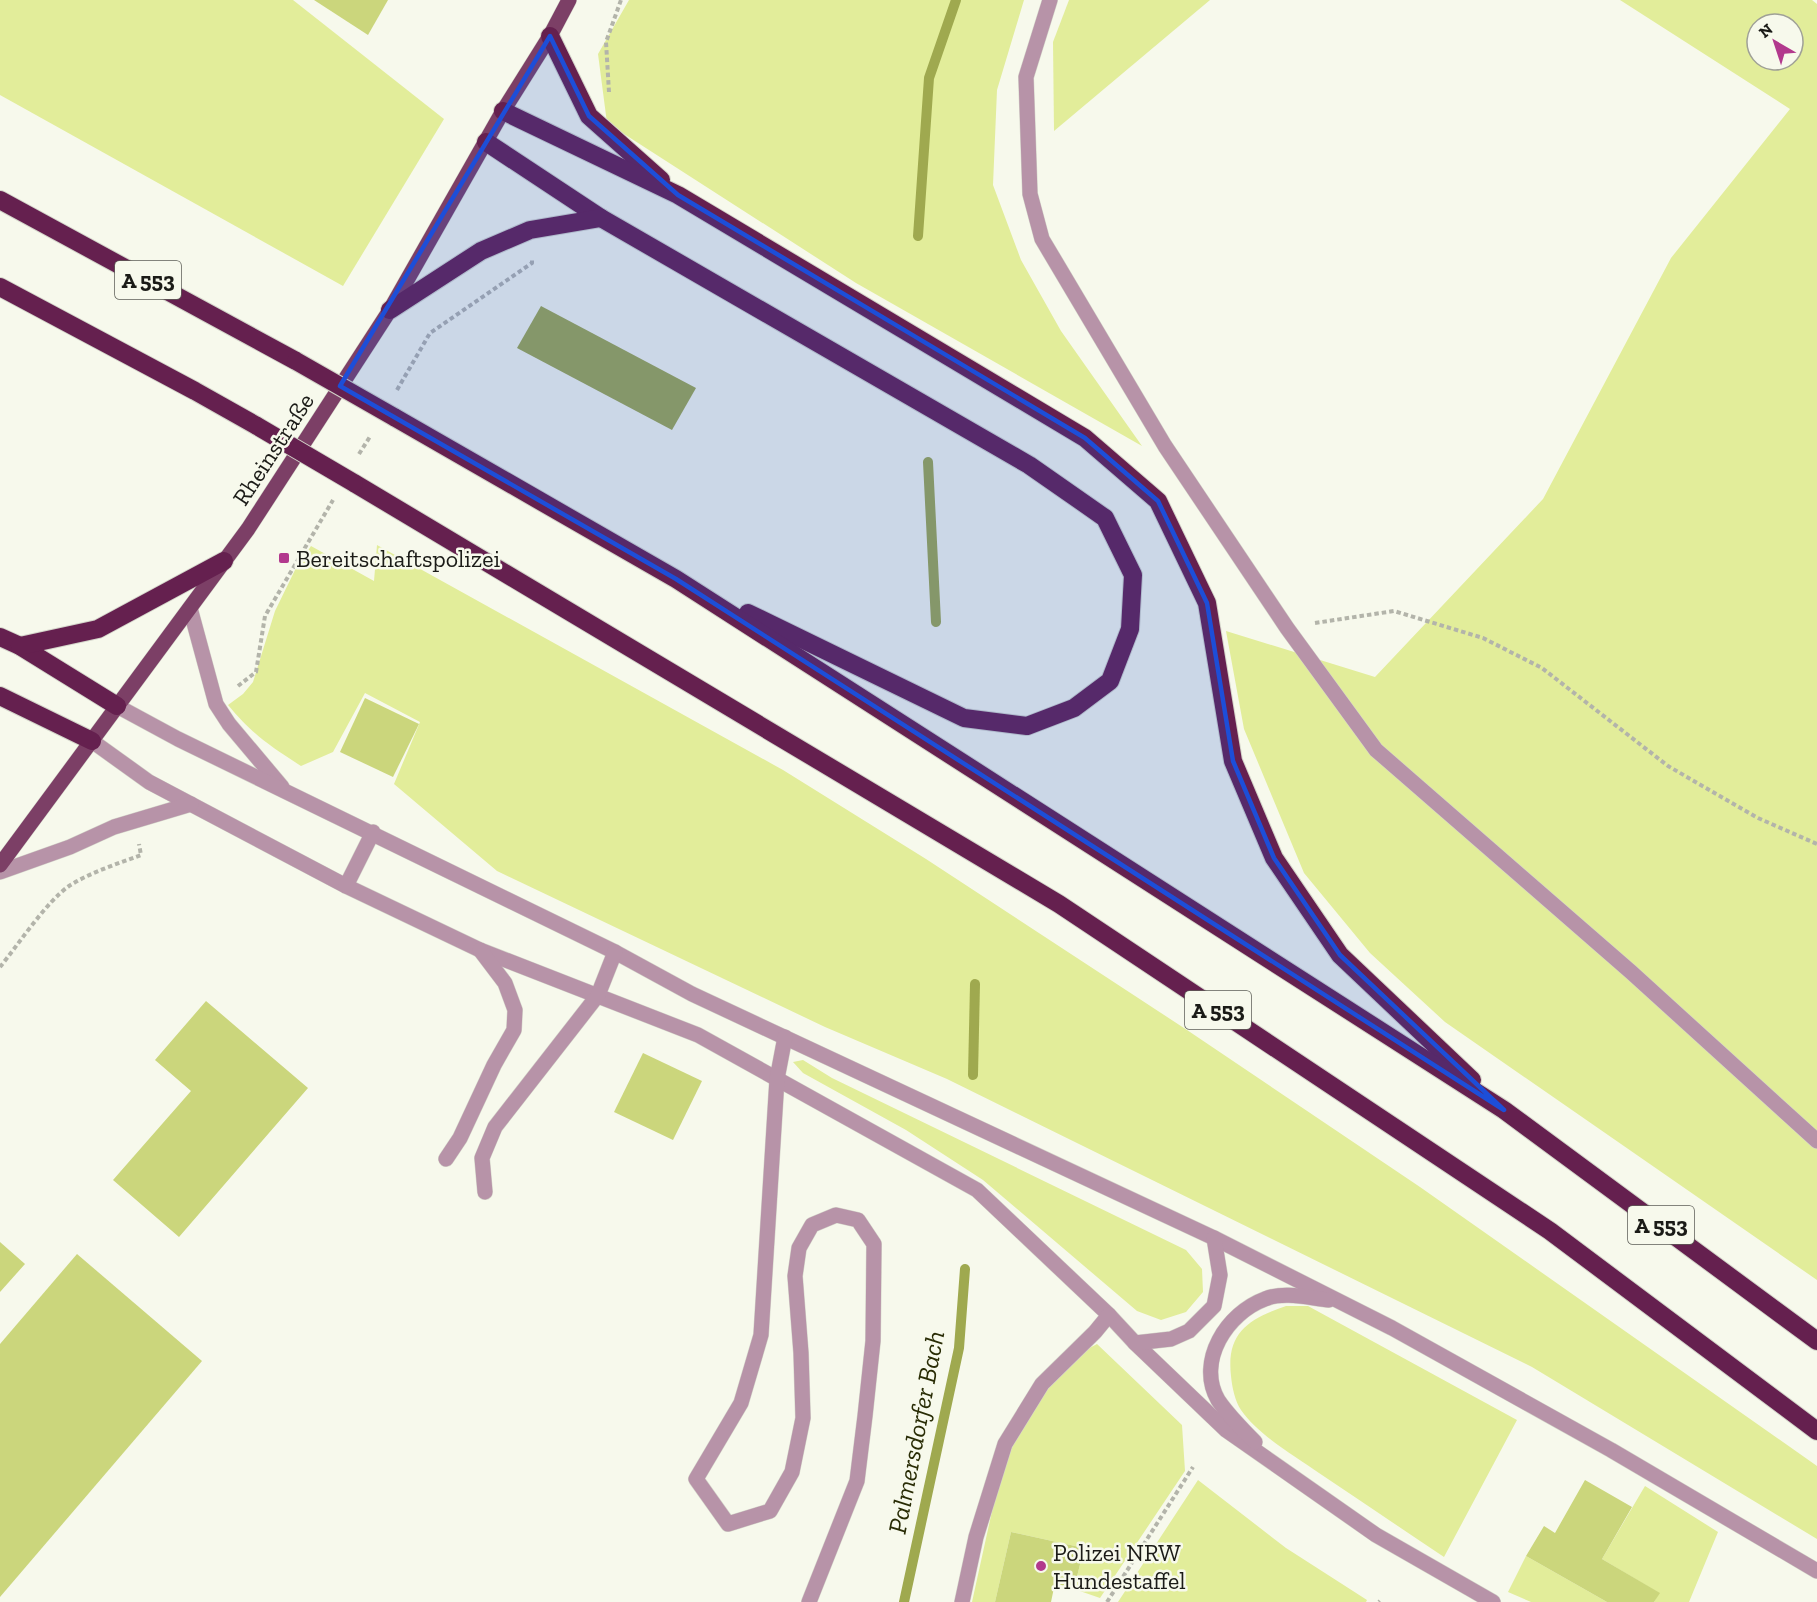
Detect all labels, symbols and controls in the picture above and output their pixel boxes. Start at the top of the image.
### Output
north arrow [1745,12,1805,72]
text: N [1755,20,1777,42]
road number: A 553 [115,261,181,299]
street label: Rheinstraße [226,387,320,511]
place label: Bereitschaftspolizei [296,544,500,573]
marker: Bereitschaftspolizei [277,551,291,565]
road number: A 553 [1185,991,1251,1029]
road number: A 553 [1628,1206,1694,1244]
water label: Palmersdorfer Bach [881,1328,951,1536]
place label: Polizei NRW Hundestaffel [1053,1538,1186,1595]
marker: Polizei NRW Hundestaffel [1034,1559,1048,1573]

